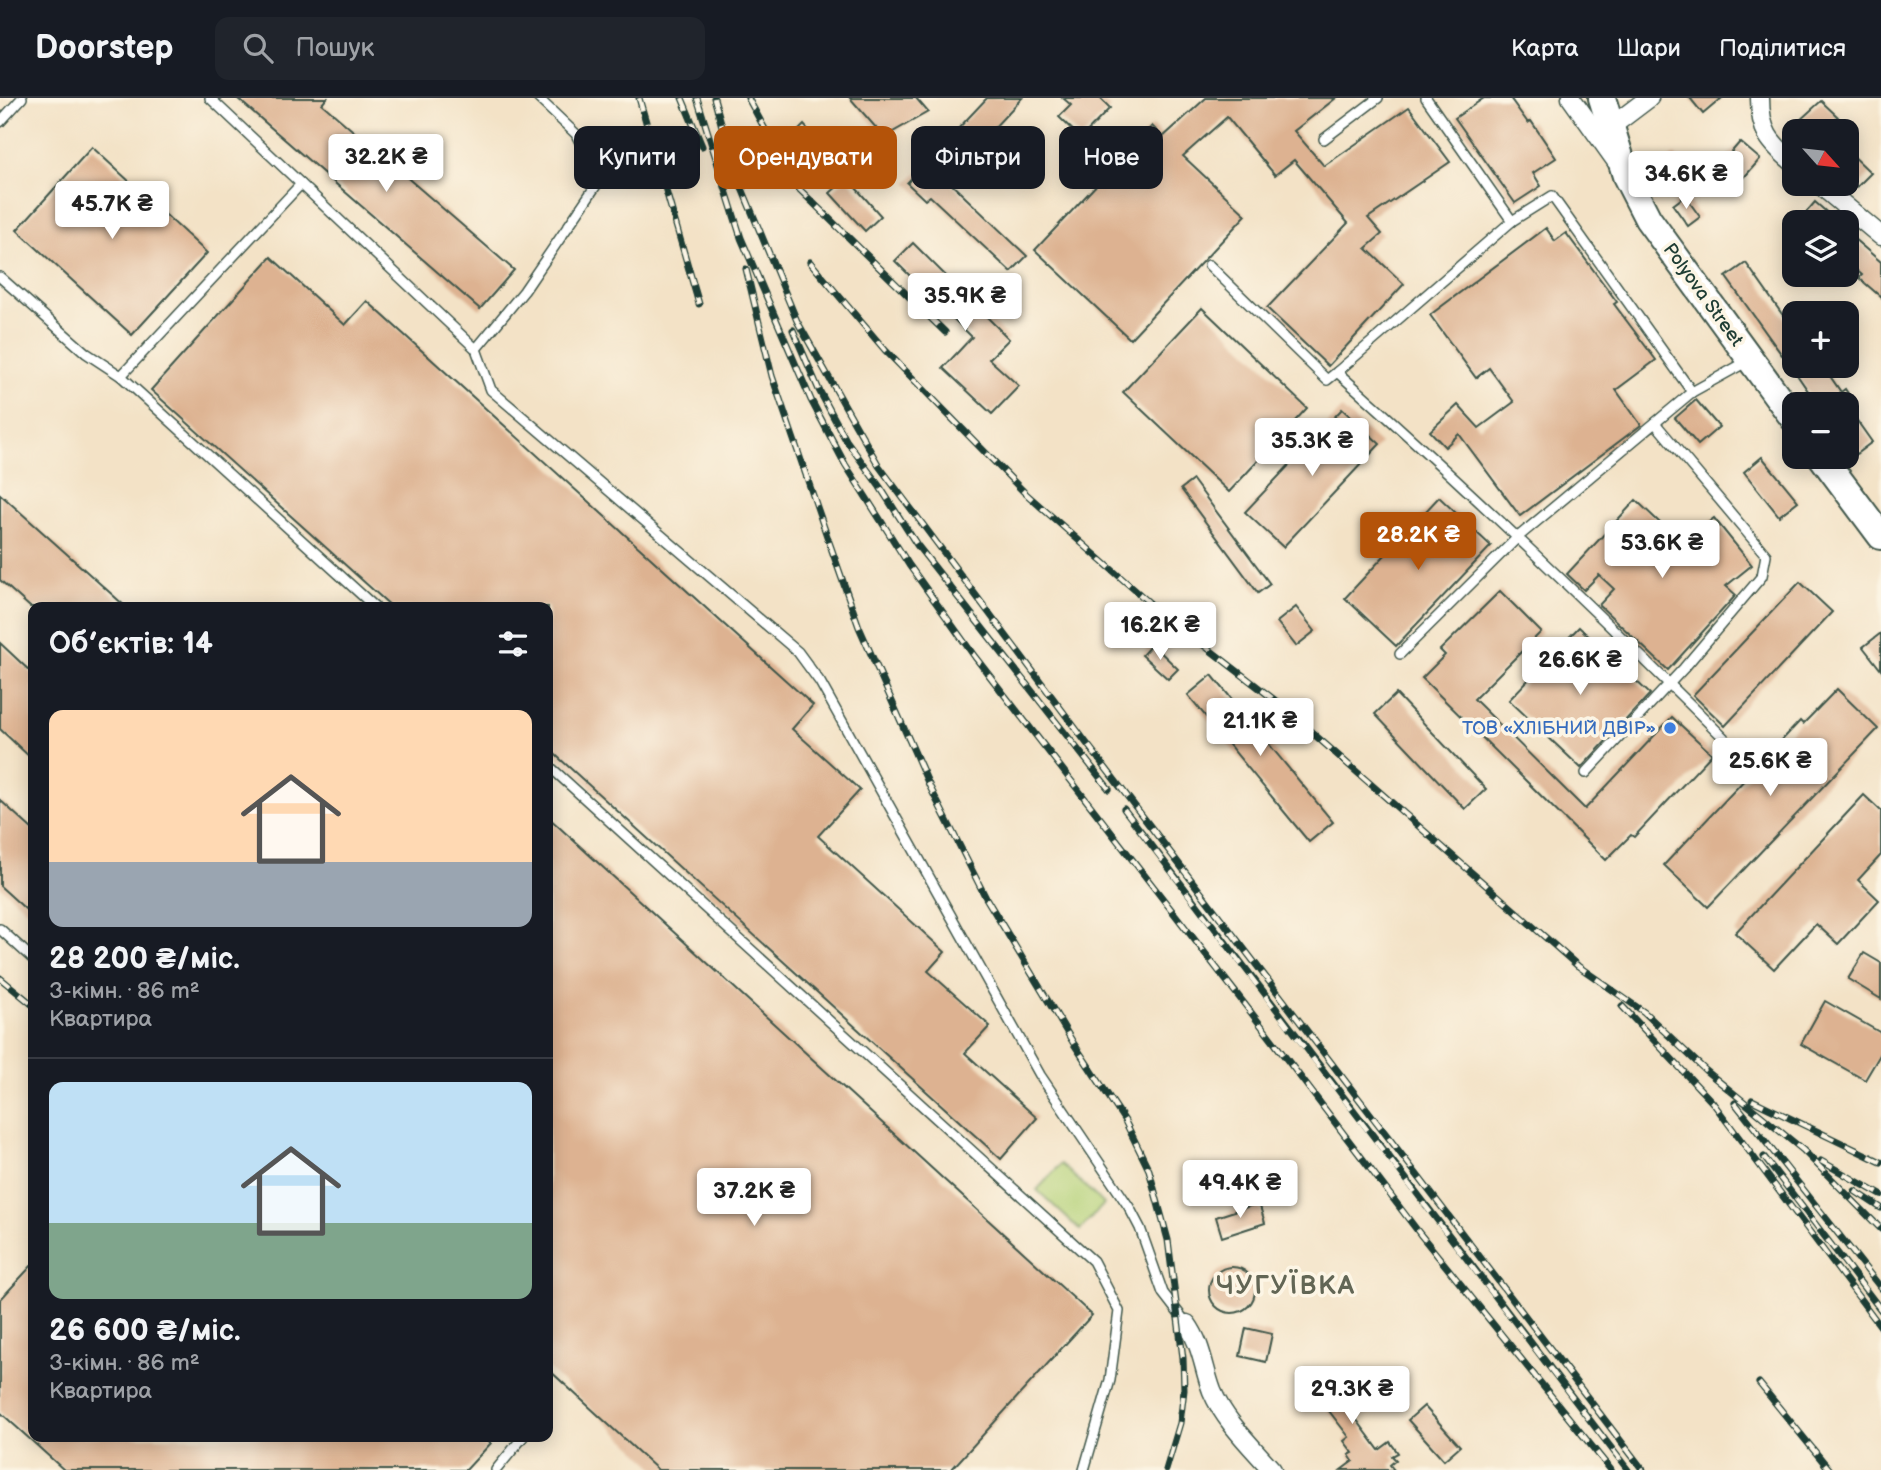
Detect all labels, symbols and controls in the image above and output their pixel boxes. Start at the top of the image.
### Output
search box [215,17,705,80]
text: Doorstep [35,28,173,68]
icon: search [239,29,277,67]
text: Пошук [295,33,374,64]
text: Карта [1511,34,1579,63]
text: Шари [1617,34,1681,63]
text: Поділитися [1719,34,1846,63]
north arrow [1782,119,1858,196]
map controls [1782,119,1859,469]
chip: Купити [574,126,700,189]
chip: Орендувати [714,126,897,189]
chip: Фільтри [911,126,1045,189]
chip: Нове [1059,126,1163,189]
pin: 32.2K ₴ [321,134,451,194]
text: 32.2K ₴ [344,143,428,171]
pin: 34.6K ₴ [1621,152,1751,211]
text: 34.6K ₴ [1644,160,1728,188]
pin: 45.7K ₴ [47,181,177,241]
text: 45.7K ₴ [71,190,153,218]
button: layers [1782,210,1859,287]
street label: Polyova Street [1658,239,1748,351]
pin: 35.9K ₴ [900,274,1030,333]
text: 35.9K ₴ [924,282,1006,310]
button: + [1782,301,1859,378]
button: − [1782,392,1859,469]
pin: 35.3K ₴ [1247,418,1377,478]
text: 35.3K ₴ [1271,427,1353,455]
pin: 28.2K ₴ [1353,512,1483,572]
pin: 53.6K ₴ [1597,520,1727,580]
text: 28.2K ₴ [1376,521,1460,549]
text: 53.6K ₴ [1621,529,1703,557]
pin: 16.2K ₴ [1095,602,1225,662]
text: 16.2K ₴ [1120,611,1200,639]
icon: filters [494,625,532,663]
text: Об’єктів: 14 [49,626,213,662]
pin: 26.6K ₴ [1515,638,1645,697]
text: 26.6K ₴ [1538,646,1622,674]
pin: 21.1K ₴ [1195,698,1325,758]
text: 21.1K ₴ [1223,707,1297,735]
place label: ТОВ «ХЛІБНИЙ ДВІР» [1462,717,1656,740]
marker: ТОВ «ХЛІБНИЙ ДВІР» [1662,720,1678,736]
pin: 25.6K ₴ [1705,738,1835,798]
text: 25.6K ₴ [1728,747,1812,775]
icon: home [228,756,354,882]
text: 28 200 ₴/міс. [49,941,240,977]
text: 3-кімн. · 86 m² [49,977,200,1005]
text: Квартира [49,1005,152,1033]
icon: home [228,1128,354,1254]
pin: 49.4K ₴ [1175,1160,1305,1220]
pin: 37.2K ₴ [689,1168,819,1228]
text: 49.4K ₴ [1199,1169,1281,1197]
text: 37.2K ₴ [713,1177,795,1205]
district label: ЧУГУЇВКА [1216,1269,1356,1302]
text: 26 600 ₴/міс. [49,1313,241,1349]
text: 3-кімн. · 86 m² [49,1349,200,1377]
pin: 29.3K ₴ [1287,1366,1417,1426]
text: 29.3K ₴ [1311,1375,1393,1403]
text: Квартира [49,1377,152,1405]

